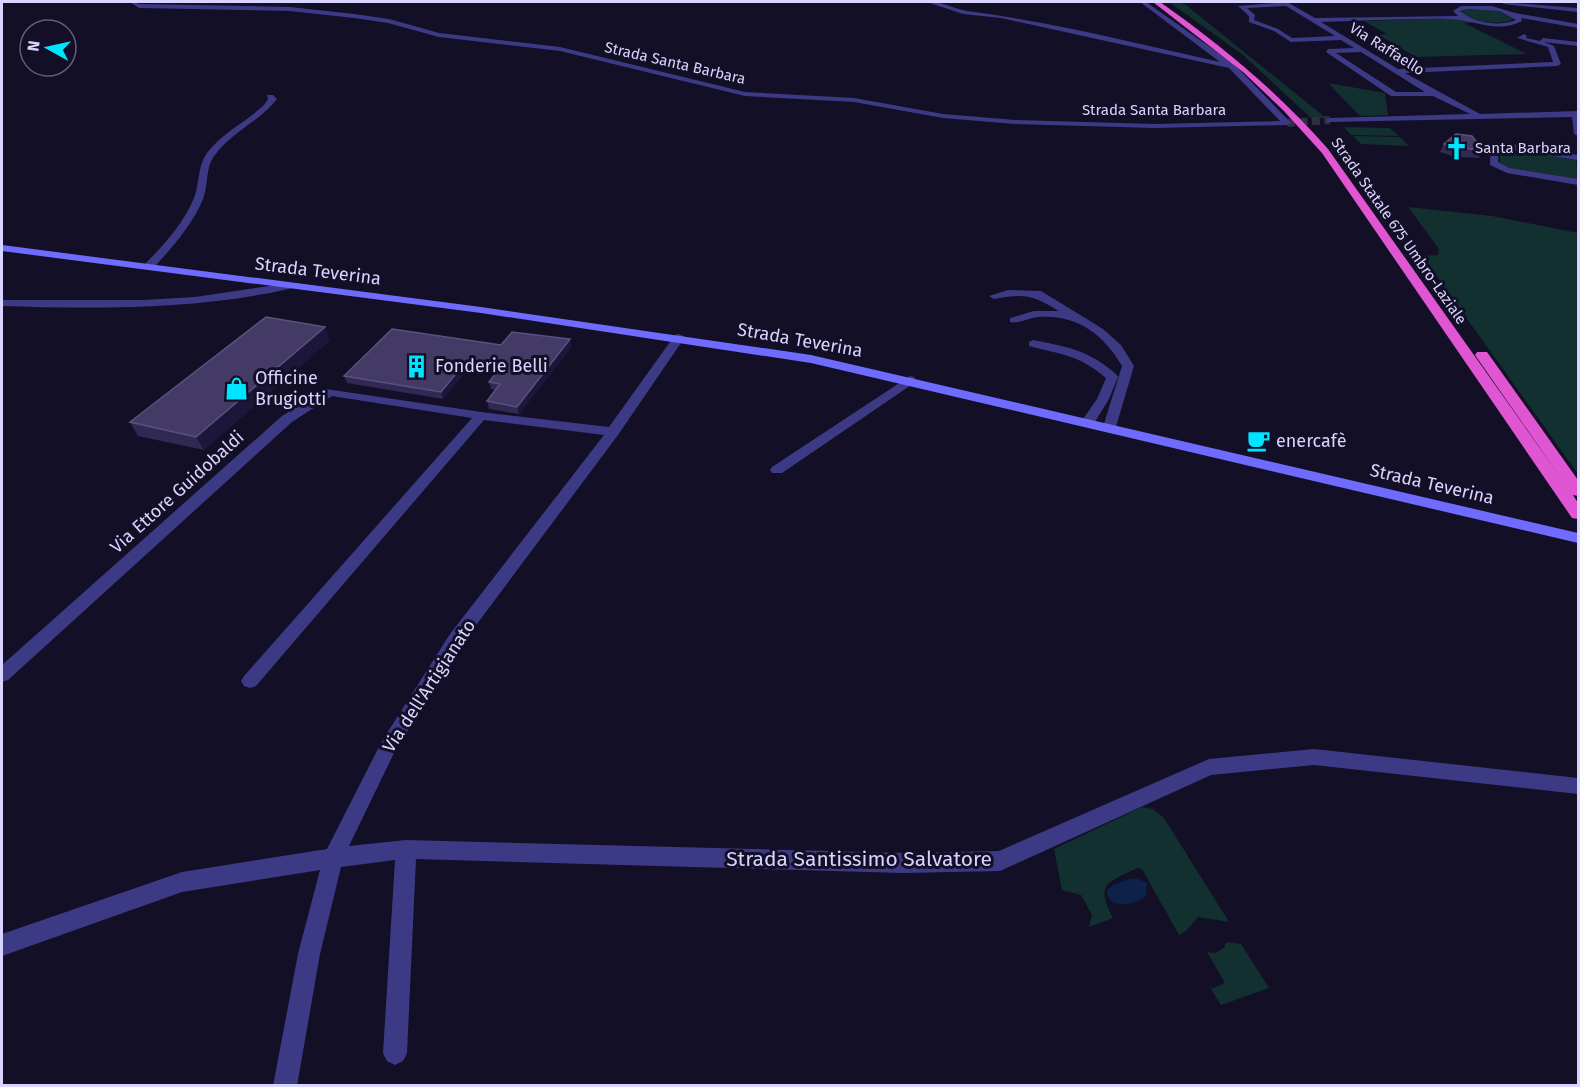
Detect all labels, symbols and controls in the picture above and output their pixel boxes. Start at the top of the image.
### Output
north arrow [18,18,78,78]
street label: Via Raffaello [1346,19,1428,79]
street label: Strada Santa Barbara [603,38,747,88]
text: N [23,39,44,53]
street label: Strada Santa Barbara [1082,101,1226,119]
street label: Strada Statale 675 Umbro-Laziale [1327,134,1471,328]
church icon: Santa Barbara [1444,135,1470,161]
place label: Santa Barbara [1475,139,1571,157]
street label: Strada Teverina [254,252,382,290]
street label: Strada Teverina [736,318,864,362]
building icon: Fonderie Belli [404,353,430,379]
place label: Fonderie Belli [435,355,548,377]
place label: Officine Brugiotti [255,367,326,410]
shop icon: Officine Brugiotti [224,375,250,401]
street label: Via Ettore Guidobaldi [106,426,248,558]
cafe icon: enercafè [1245,428,1271,454]
place label: enercafè [1276,430,1346,452]
street label: Strada Teverina [1368,459,1496,509]
street label: Via dell'Artigianato [378,615,480,757]
street label: Strada Santissimo Salvatore [726,846,992,872]

